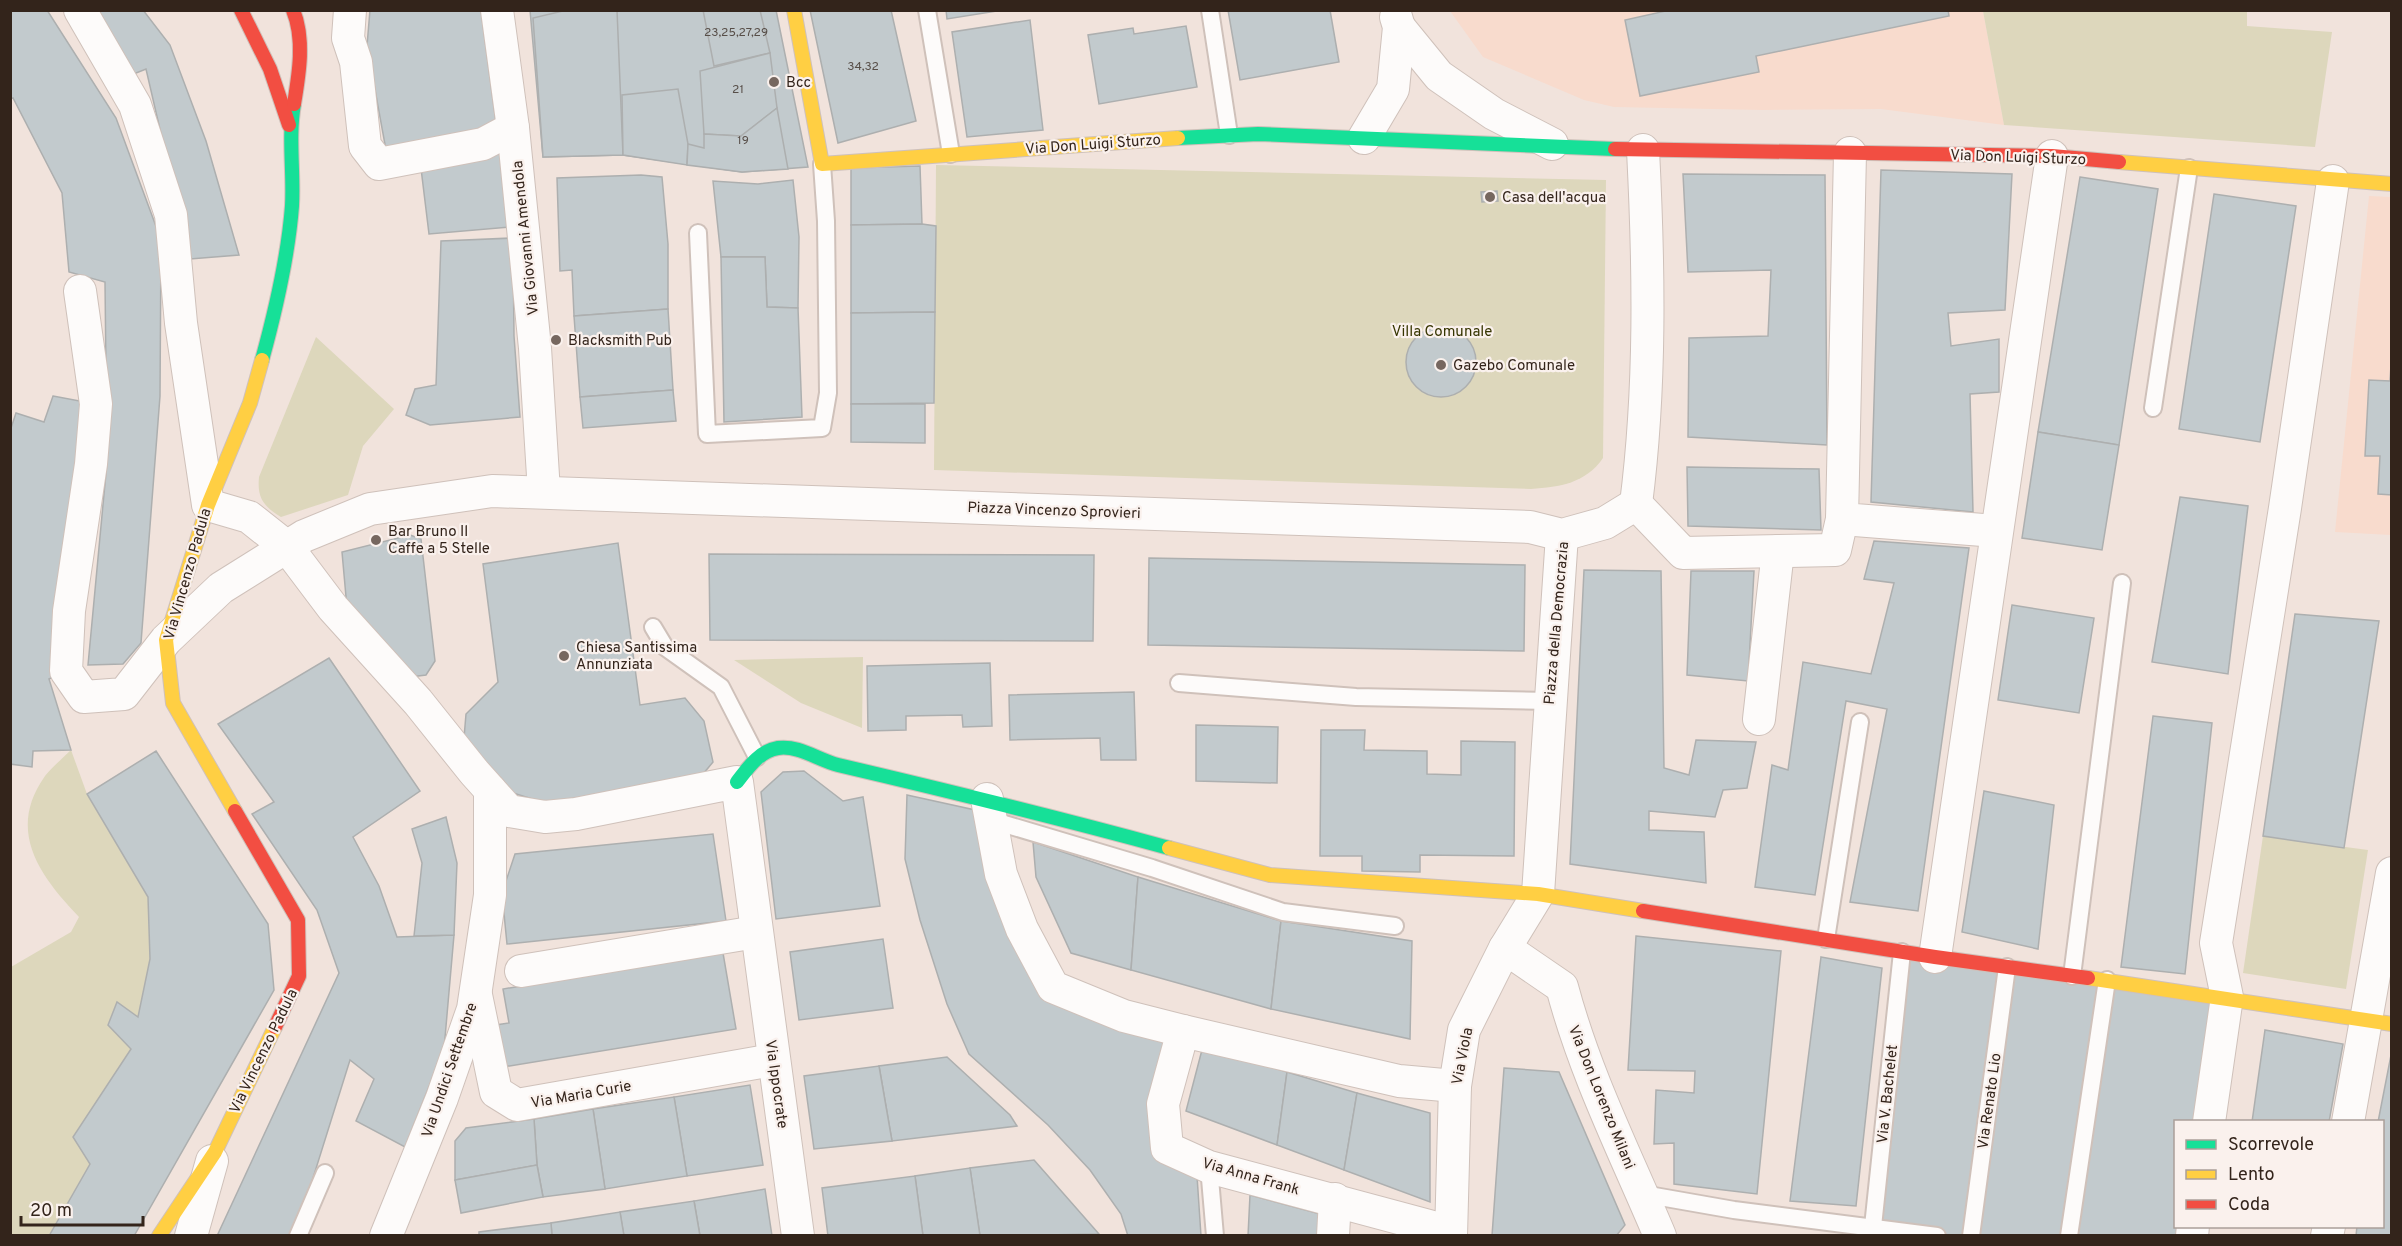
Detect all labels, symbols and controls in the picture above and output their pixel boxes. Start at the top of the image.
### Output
house number: 23,25,27,29 [704,25,768,41]
house number: 34,32 [847,59,879,75]
place label: Bcc [786,74,811,93]
marker: Bcc [767,75,781,89]
house number: 21 [732,82,744,98]
street label: Via Don Luigi Sturzo [1025,131,1162,160]
house number: 19 [737,133,749,149]
street label: Via Don Luigi Sturzo [1950,147,2086,170]
street label: Via Giovanni Amendola [509,160,544,316]
place label: Casa dell'acqua [1502,189,1606,208]
marker: Casa dell'acqua [1483,190,1497,204]
park label: Villa Comunale [1392,323,1492,342]
place label: Blacksmith Pub [568,332,672,351]
marker: Blacksmith Pub [549,333,563,347]
place label: Gazebo Comunale [1453,357,1575,376]
marker: Gazebo Comunale [1434,358,1448,372]
street label: Piazza Vincenzo Sprovieri [967,499,1141,524]
street label: Via Vincenzo Padula [161,506,216,643]
place label: Bar Bruno Il Caffe a 5 Stelle [388,523,490,559]
marker: Bar Bruno Il Caffe a 5 Stelle [369,533,383,547]
street label: Piazza della Democrazia [1541,541,1574,705]
place label: Chiesa Santissima Annunziata [576,639,697,675]
marker: Chiesa Santissima Annunziata [557,649,571,663]
street label: Via Vincenzo Padula [226,986,303,1117]
street label: Via Undici Settembre [418,1001,482,1140]
street label: Via Don Lorenzo Milani [1563,1023,1638,1172]
street label: Via Viola [1449,1026,1478,1087]
street label: Via Ippocrate [760,1039,791,1130]
street label: Via V. Bachelet [1874,1044,1903,1145]
street label: Via Renato Lio [1974,1052,2007,1151]
street label: Via Maria Curie [530,1077,633,1114]
legend [2174,1120,2384,1228]
text: Scorrevole [2228,1134,2314,1157]
street label: Via Anna Frank [1200,1154,1302,1200]
text: Lento [2228,1164,2274,1187]
scale bar [21,1189,142,1227]
text: Coda [2228,1194,2270,1217]
text: 20 m [30,1200,72,1223]

